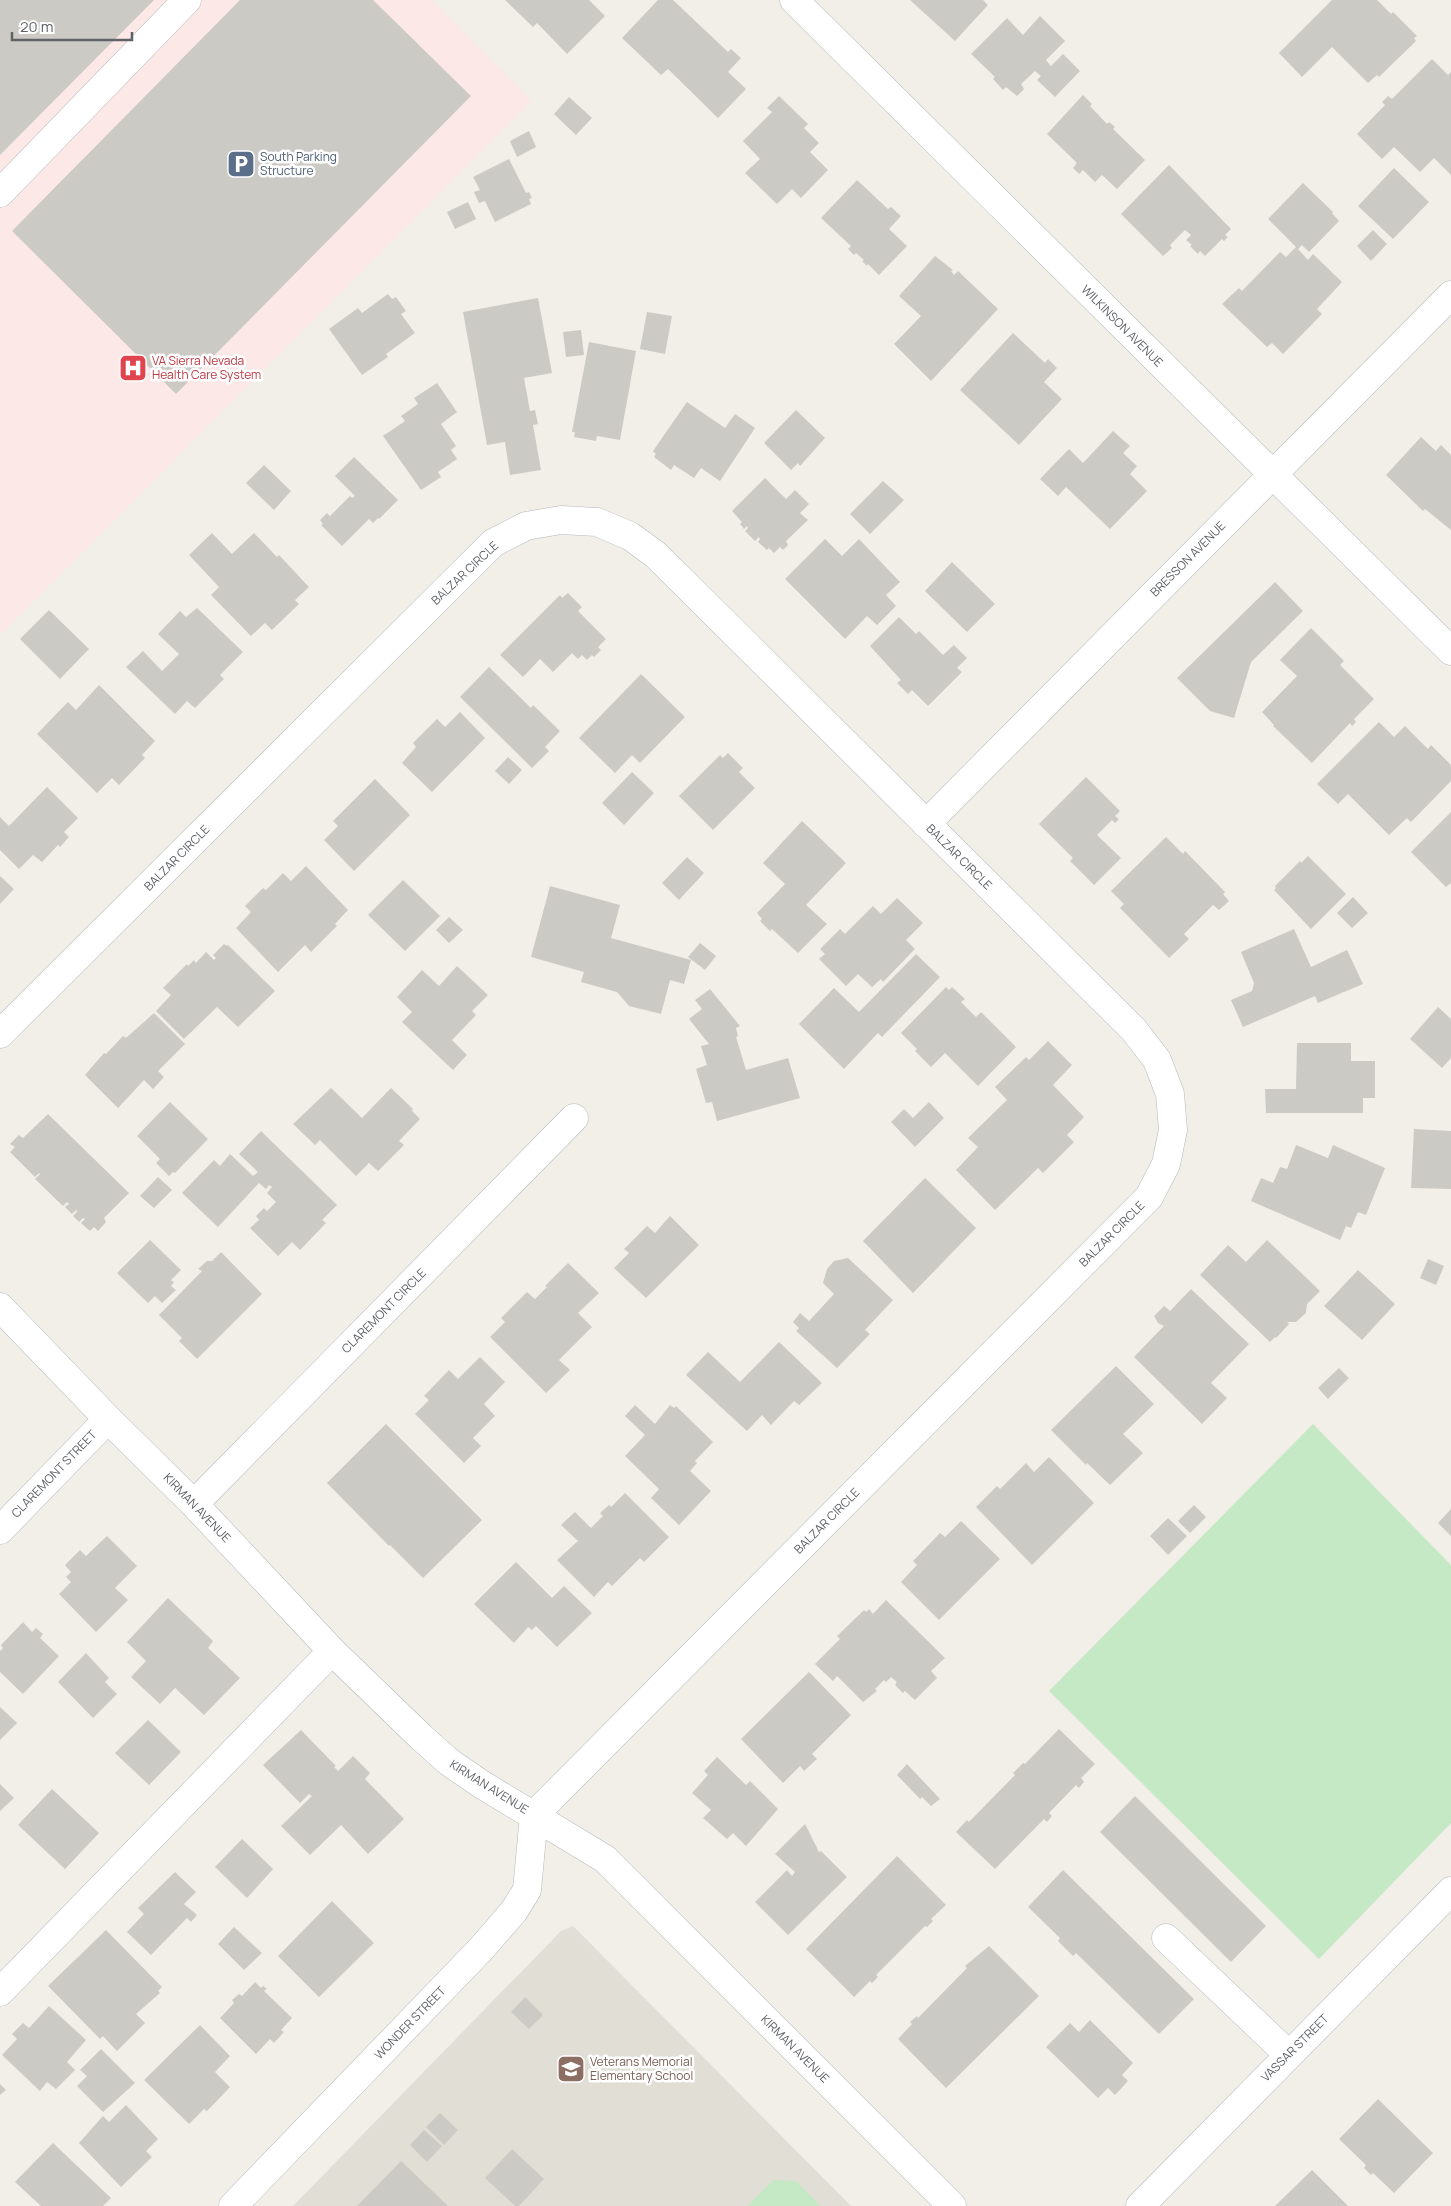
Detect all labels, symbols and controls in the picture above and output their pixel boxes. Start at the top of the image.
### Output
scale bar [12,10,132,42]
text: 20 m [20,16,53,37]
place label: South Parking Structure [260,148,337,179]
parking icon: South Parking Structure [226,149,256,179]
street label: WILKINSON AVENUE [1078,281,1167,370]
place label: VA Sierra Nevada Health Care System [152,352,261,383]
hospital icon: VA Sierra Nevada Health Care System [118,353,148,383]
street label: BRESSON AVENUE [1146,517,1229,600]
street label: BALZAR CIRCLE [427,537,502,608]
street label: BALZAR CIRCLE [923,820,996,893]
street label: BALZAR CIRCLE [140,821,213,894]
street label: BALZAR CIRCLE [1075,1197,1148,1270]
street label: CLAREMONT CIRCLE [338,1264,430,1357]
street label: CLAREMONT STREET [7,1425,101,1521]
street label: KIRMAN AVENUE [160,1469,235,1546]
street label: BALZAR CIRCLE [790,1484,863,1557]
street label: KIRMAN AVENUE [447,1755,532,1818]
street label: WONDER STREET [370,1982,450,2063]
street label: VASSAR STREET [1257,2009,1333,2085]
street label: KIRMAN AVENUE [757,2011,833,2087]
place label: Veterans Memorial Elementary School [590,2053,693,2084]
school or university icon: Veterans Memorial Elementary School [556,2054,586,2084]

